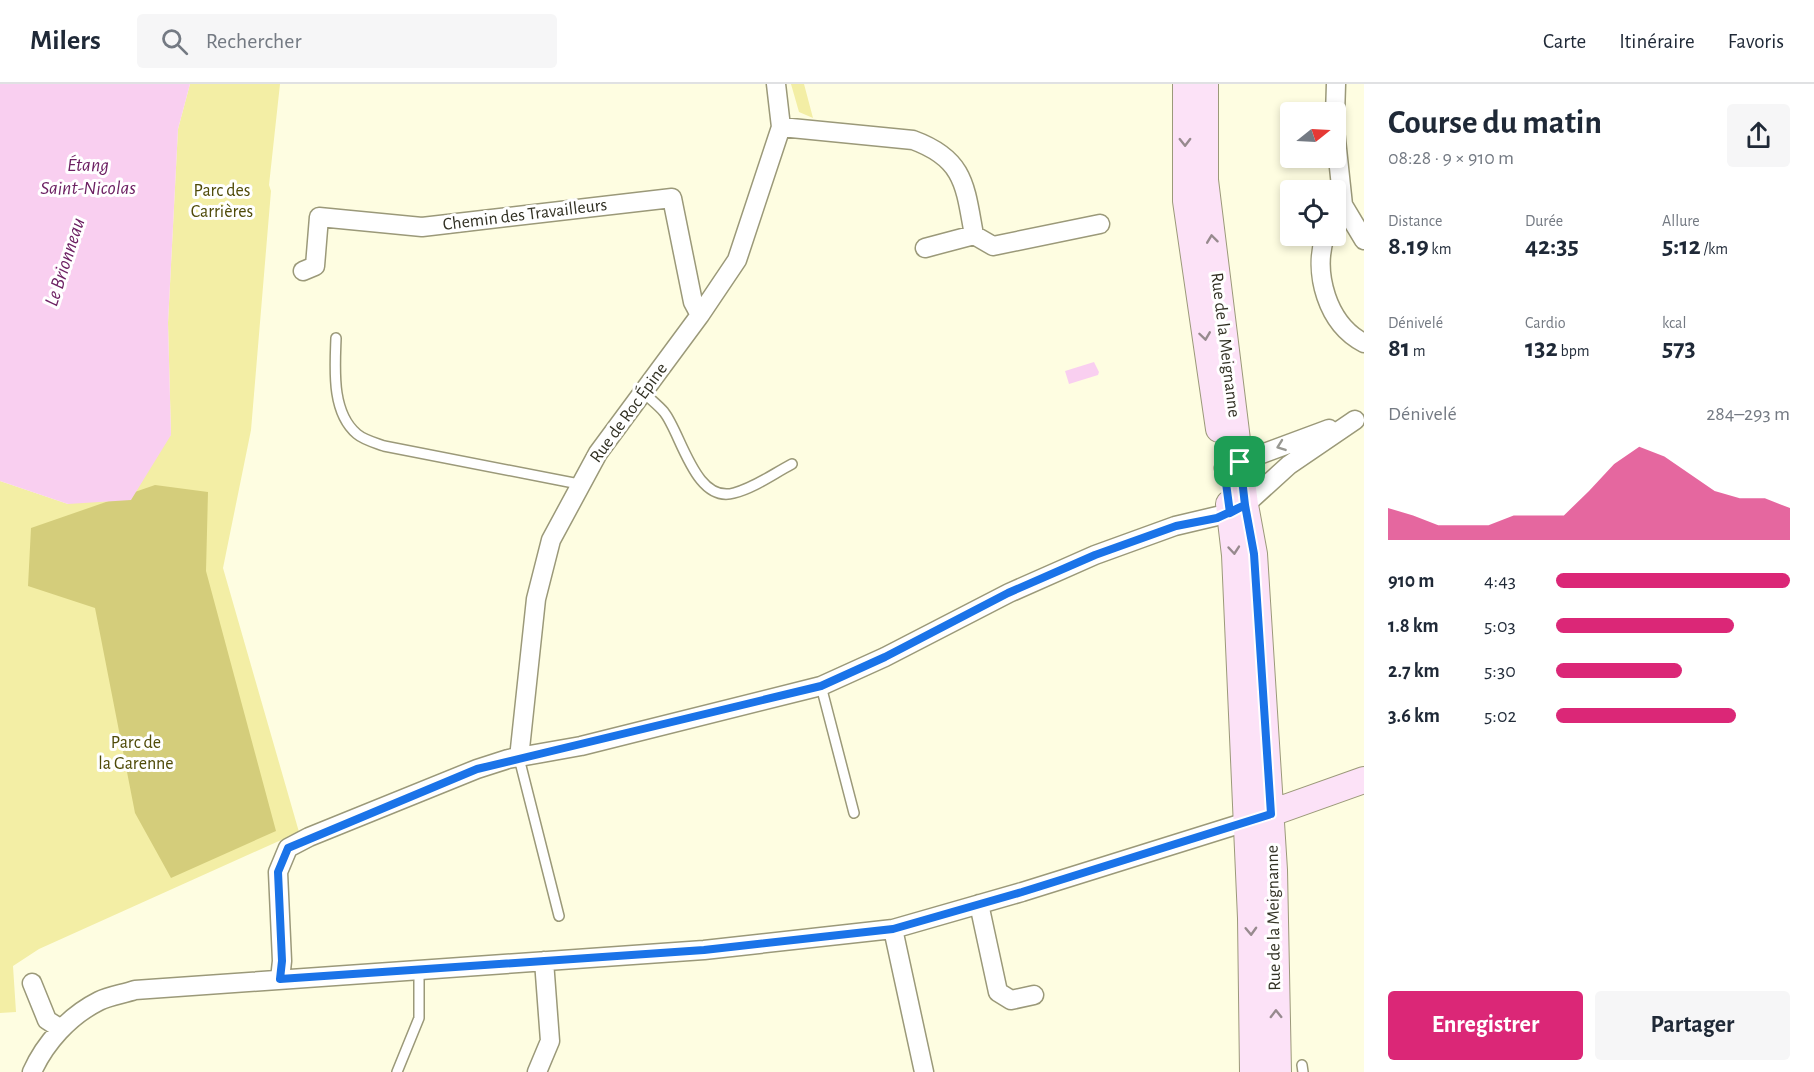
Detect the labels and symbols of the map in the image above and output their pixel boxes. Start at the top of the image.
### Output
north arrow [1280,102,1346,168]
one-way arrow [1179,138,1191,147]
water label: Étang Saint-Nicolas [40,154,136,198]
park label: Parc des Carrières [191,182,253,221]
street label: Chemin des Travailleurs [442,196,608,234]
water label: Le Brionneau [41,215,89,309]
one-way arrow [1206,234,1219,243]
street label: Rue de la Meignanne [1207,272,1243,418]
one-way arrow [1199,331,1211,341]
street label: Rue de Roc Épine [584,358,671,466]
pin [1214,436,1265,487]
one-way arrow [1276,439,1287,452]
one-way arrow [1227,545,1240,555]
park label: Parc de la Garenne [98,734,174,773]
street label: Rue de la Meignanne [1264,845,1284,991]
one-way arrow [1245,927,1257,936]
one-way arrow [1270,1009,1282,1018]

